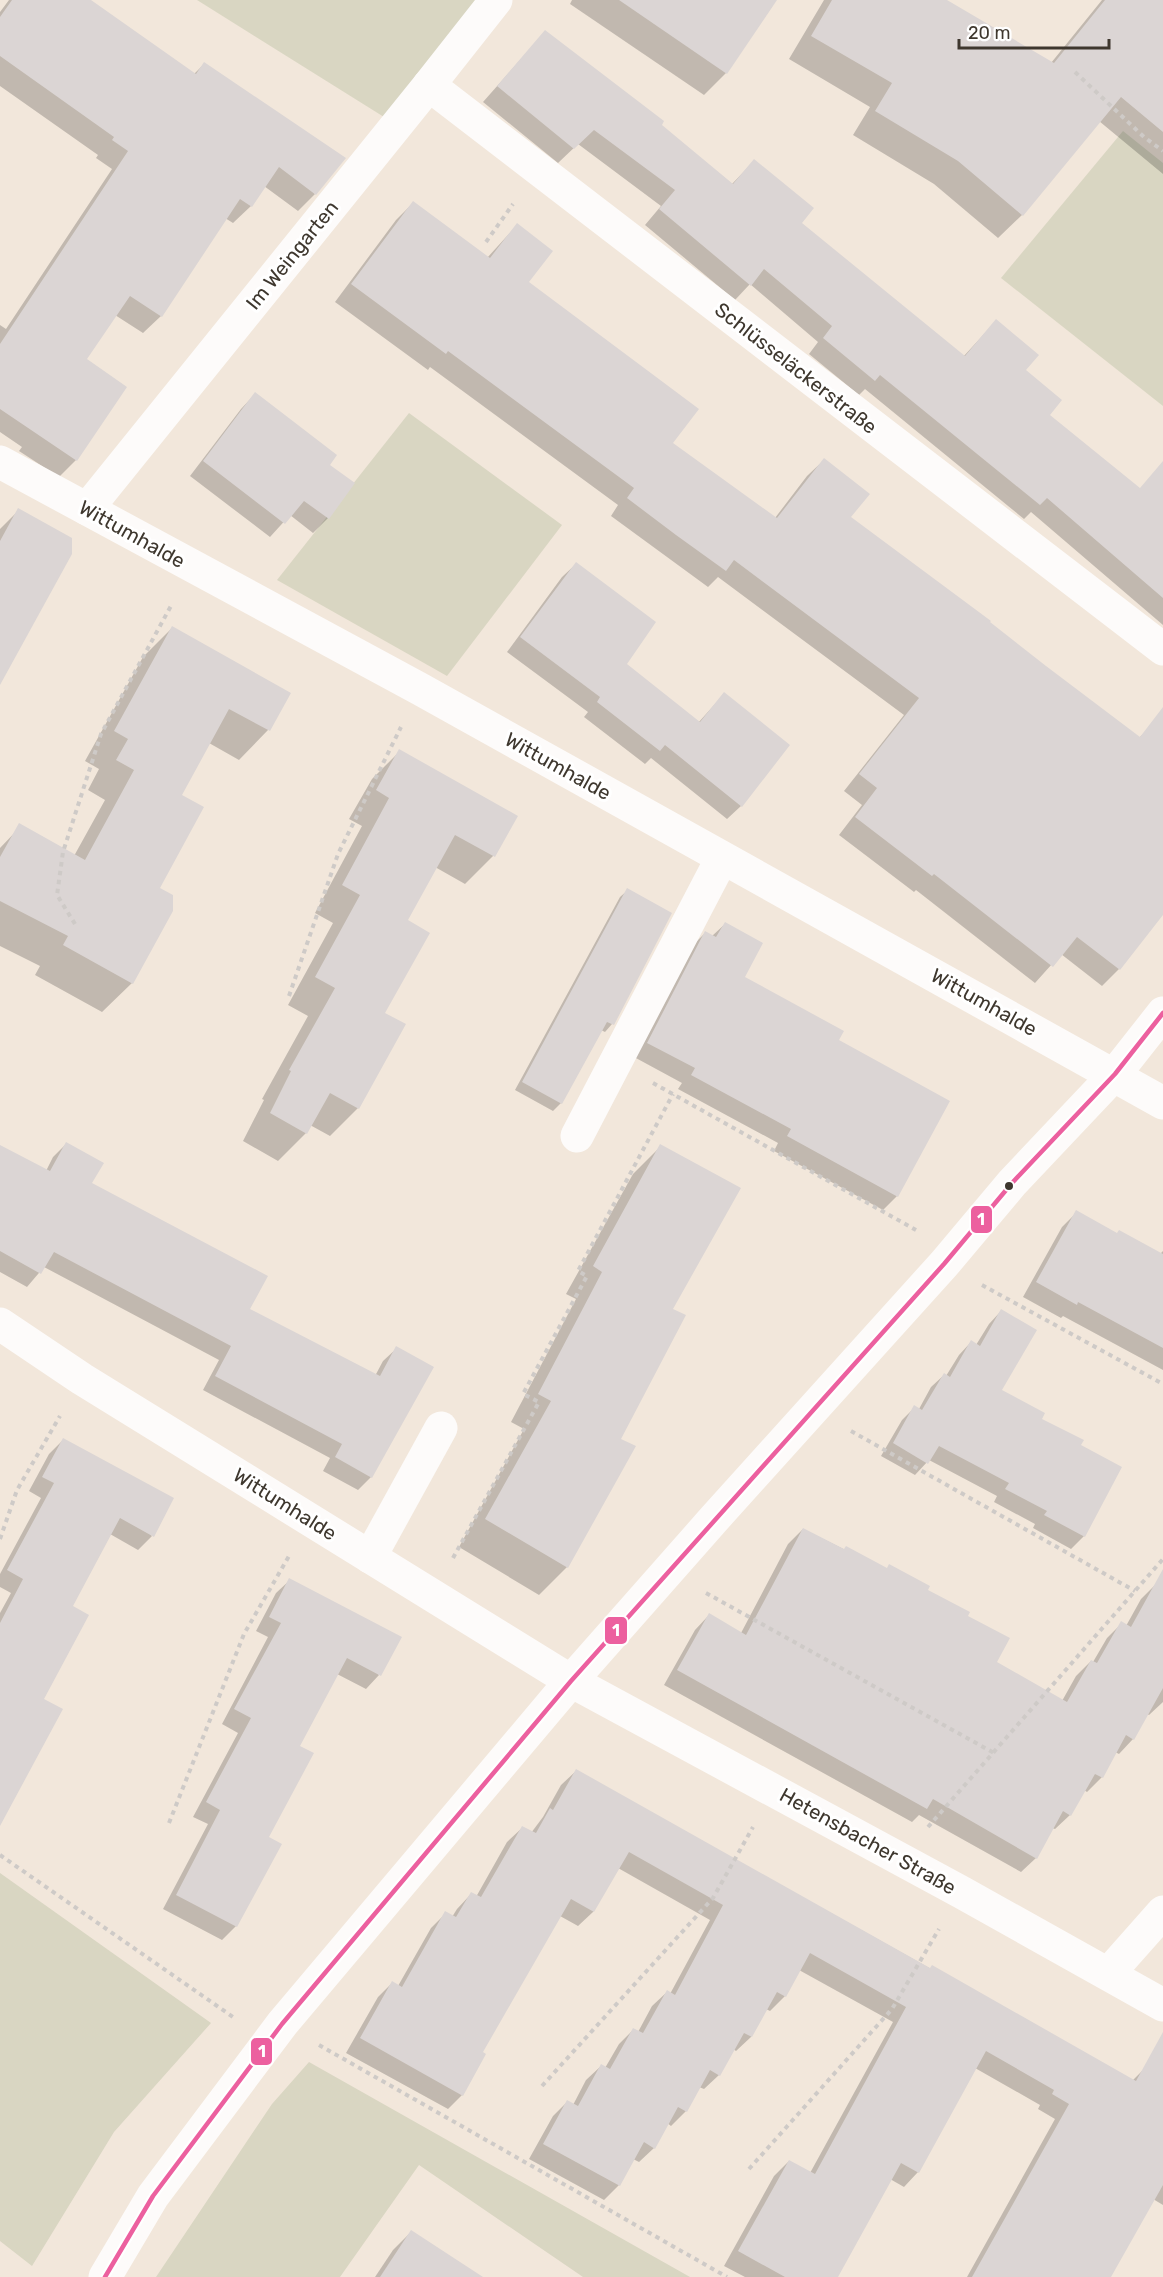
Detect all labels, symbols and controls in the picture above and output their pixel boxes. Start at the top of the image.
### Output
scale bar [959,12,1109,50]
text: 20 m [968,22,1010,44]
street label: Im Weingarten [241,196,343,314]
street label: Schlüsseläckerstraße [710,297,882,439]
street label: Wittumhalde [75,495,189,573]
street label: Wittumhalde [501,727,615,805]
street label: Wittumhalde [927,963,1041,1041]
unlabelled marker [1003,1180,1015,1192]
line badge: 1 [970,1205,993,1234]
text: 1 [977,1210,985,1229]
street label: Wittumhalde [229,1463,341,1545]
line badge: 1 [604,1616,628,1645]
text: 1 [612,1621,620,1640]
street label: Hetensbacher Straße [776,1783,960,1899]
line badge: 1 [250,2037,273,2066]
text: 1 [258,2042,266,2061]

